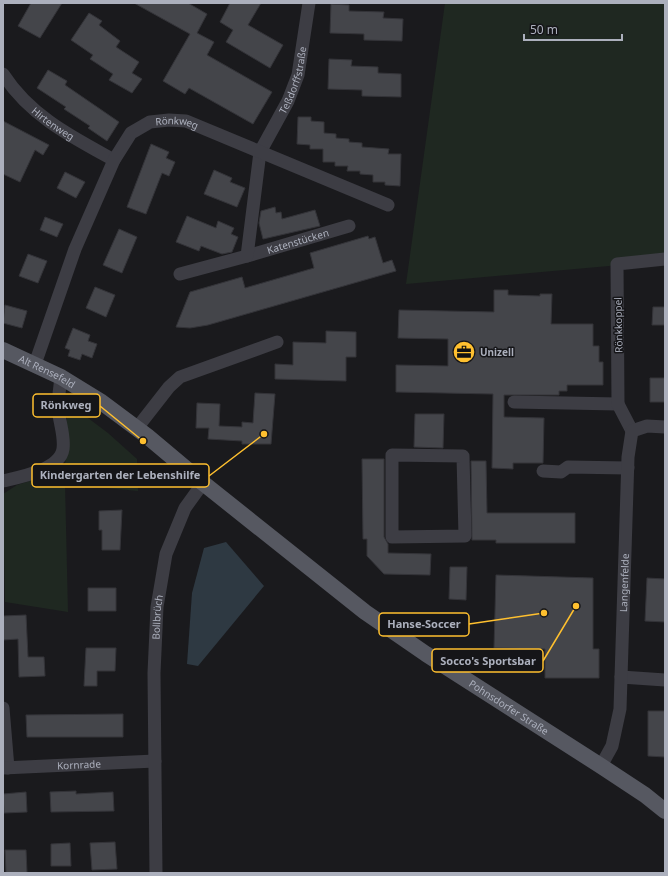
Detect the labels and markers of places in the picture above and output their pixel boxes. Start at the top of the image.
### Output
office icon: Unizell [451,339,477,365]
place label: Unizell [480,345,514,359]
callout: Rönkweg [33,394,100,417]
callout: Kindergarten der Lebenshilfe [32,464,209,487]
callout: Hanse-Soccer [379,613,469,636]
callout: Socco's Sportsbar [432,649,543,672]

